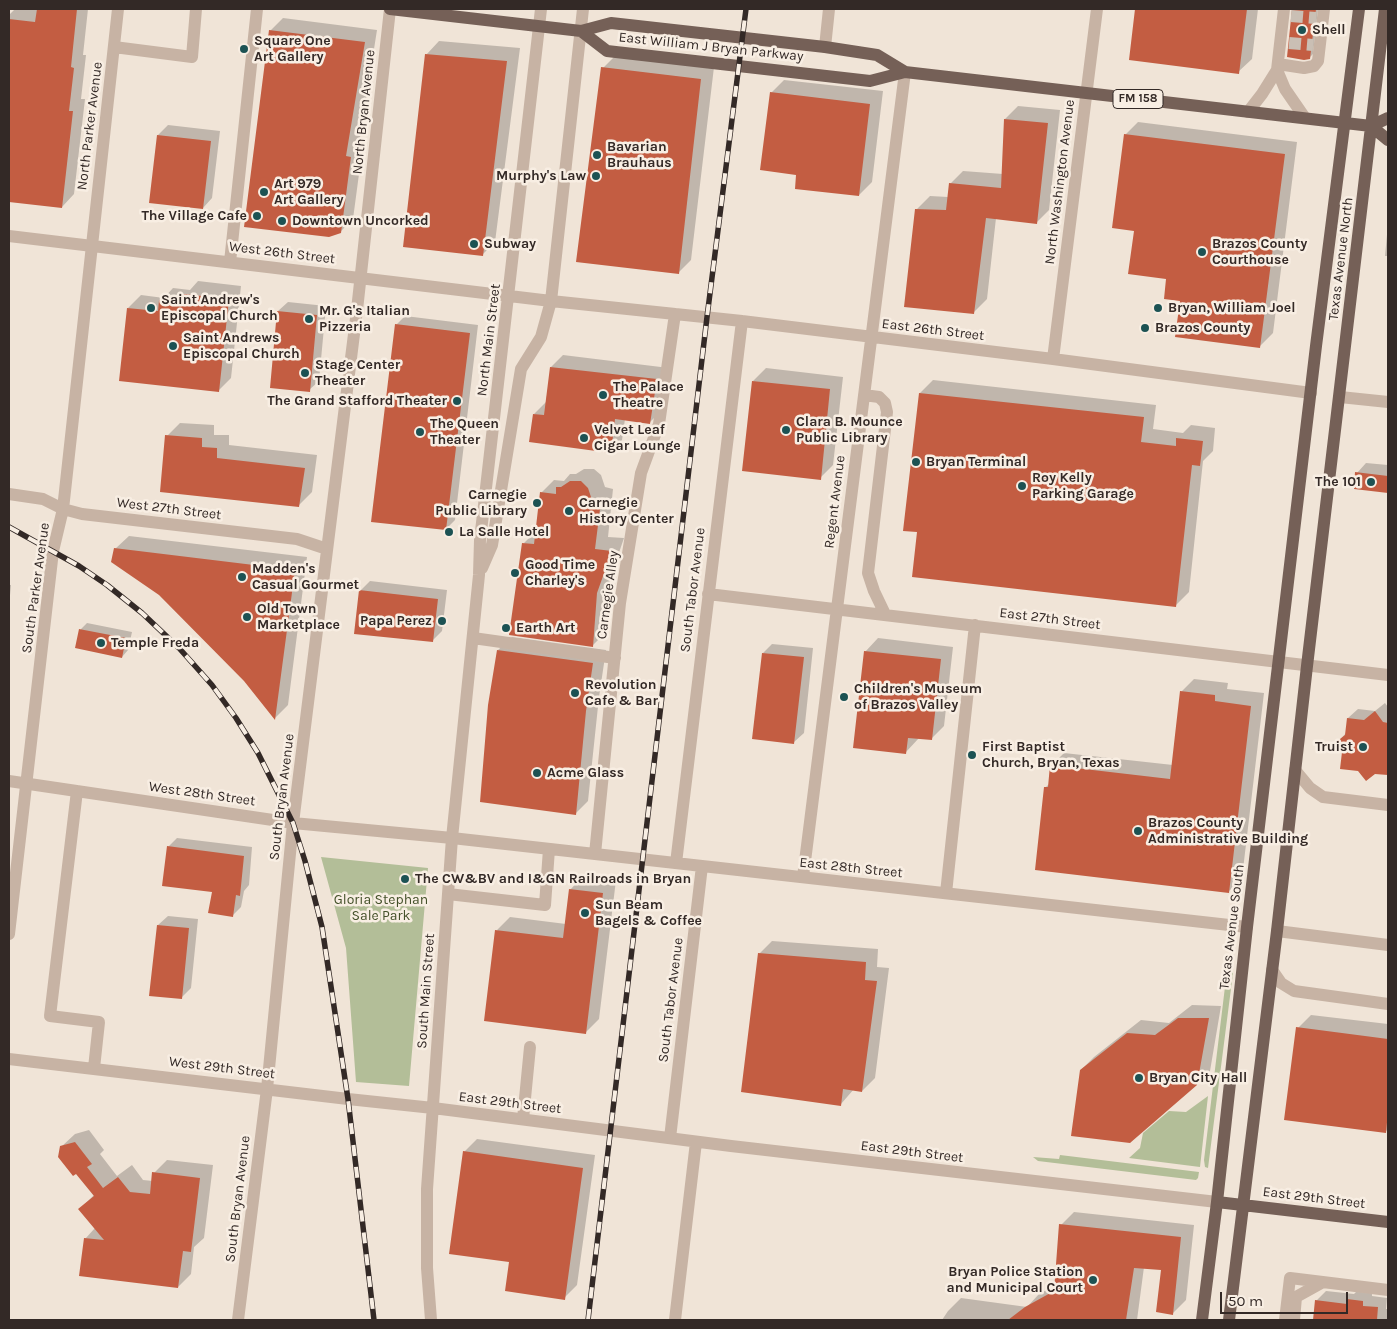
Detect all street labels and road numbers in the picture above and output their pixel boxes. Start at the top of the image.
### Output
street label: East William J Bryan Parkway [618,29,804,65]
street label: North Bryan Avenue [349,49,379,175]
street label: North Parker Avenue [74,61,106,191]
road number: FM 158 [1113,90,1163,108]
street label: North Washington Avenue [1042,98,1078,266]
street label: Texas Avenue North [1325,196,1357,322]
street label: West 26th Street [228,238,336,268]
street label: North Main Street [474,283,504,397]
street label: East 26th Street [881,315,985,345]
street label: Regent Avenue [821,454,849,550]
street label: West 27th Street [116,494,222,524]
street label: South Parker Avenue [19,522,53,654]
street label: South Tabor Avenue [677,527,709,653]
street label: Carnegie Alley [593,550,623,640]
street label: East 27th Street [999,604,1101,634]
street label: South Bryan Avenue [266,733,298,861]
street label: West 28th Street [148,778,256,810]
street label: East 28th Street [799,854,903,882]
street label: Texas Avenue South [1216,863,1248,991]
street label: South Main Street [414,933,438,1049]
street label: South Tabor Avenue [655,937,687,1063]
street label: West 29th Street [168,1053,276,1083]
street label: East 29th Street [458,1088,562,1118]
street label: South Bryan Avenue [222,1135,254,1263]
street label: East 29th Street [860,1137,964,1167]
street label: East 29th Street [1262,1183,1366,1213]

